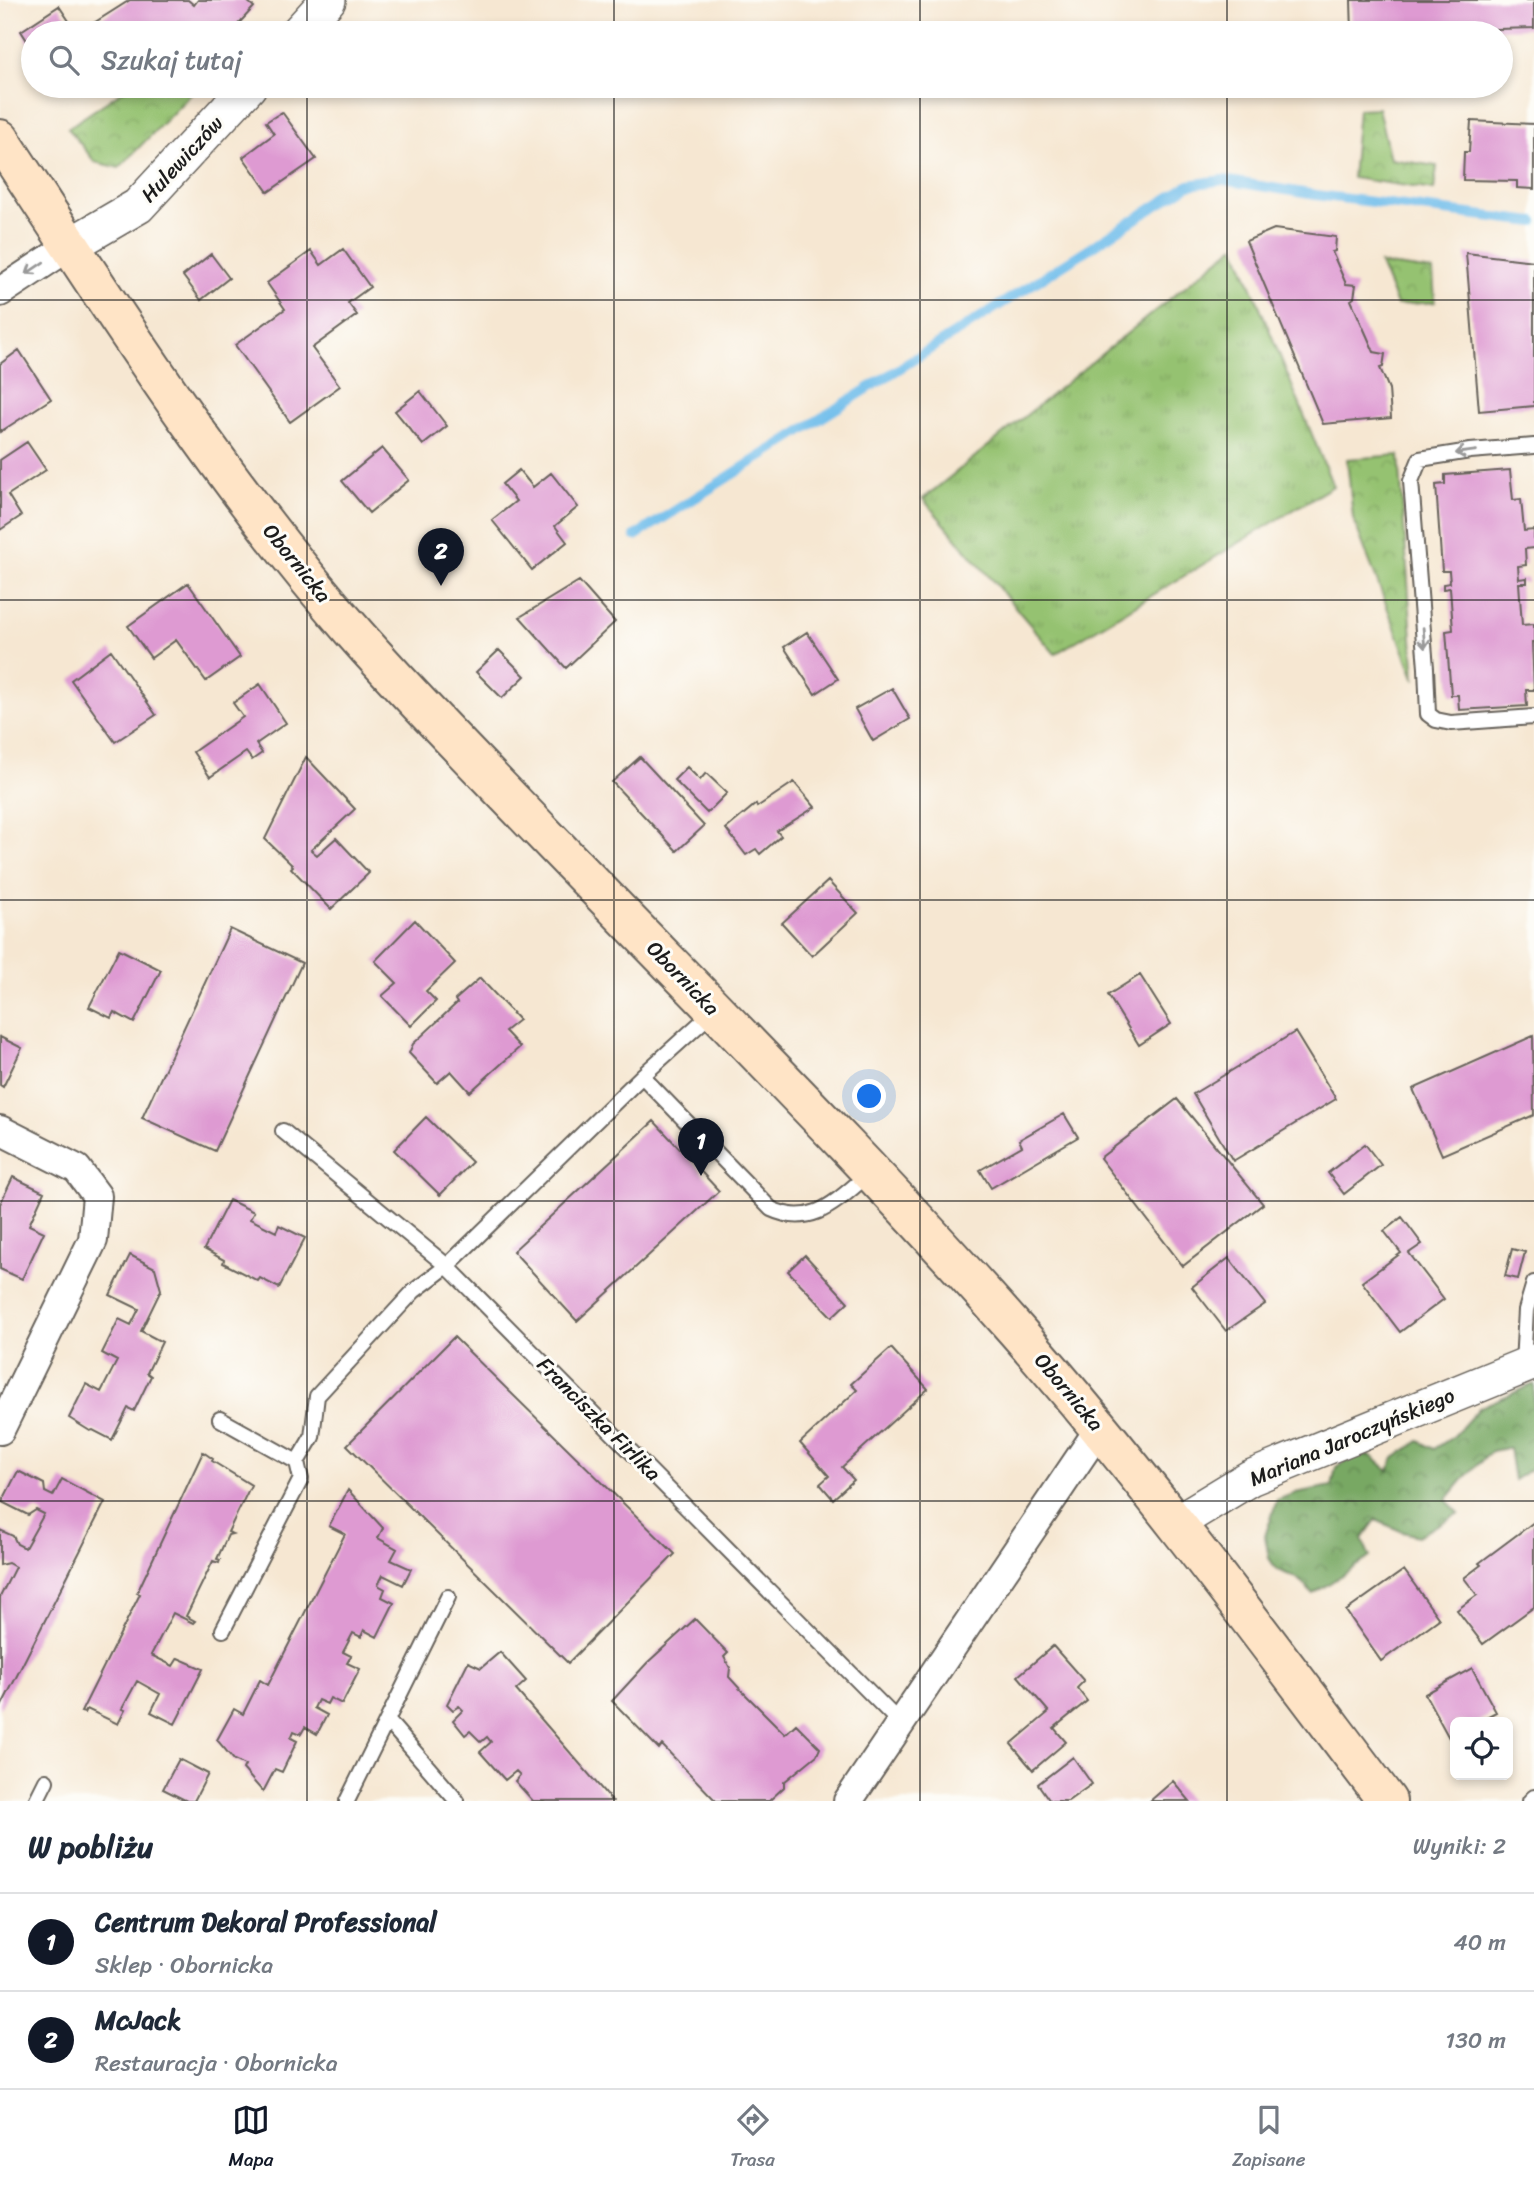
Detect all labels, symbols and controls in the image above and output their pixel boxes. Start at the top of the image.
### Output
search box [21,21,1513,98]
text: Szukaj tutaj [101,37,242,83]
icon: search [45,41,83,79]
street label: Hulewiczów [131,106,233,212]
one-way arrow [26,261,45,275]
one-way arrow [1455,446,1478,459]
street label: Obornicka [253,515,342,612]
pin: 2 [418,528,464,586]
one-way arrow [1418,626,1431,648]
street label: Obornicka [637,931,730,1025]
your location [852,1079,886,1113]
pin: 1 [678,1118,724,1176]
street label: Obornicka [1024,1344,1114,1440]
street label: Franciszka Firlika [527,1347,671,1491]
street label: Mariana Jaroczyńskiego [1243,1376,1461,1498]
map controls [1450,1717,1513,1780]
button: locate [1450,1717,1513,1780]
text: W pobliżu [28,1820,153,1874]
text: Wyniki: 2 [1413,1826,1506,1867]
text: Centrum Dekoral Professional [95,1899,437,1945]
text: 1 [46,1922,56,1963]
text: 40 m [1453,1922,1506,1963]
text: Sklep · Obornicka [95,1945,273,1986]
text: McJack [95,1997,181,2043]
text: 2 [44,2020,58,2061]
text: 130 m [1445,2020,1506,2061]
text: Restauracja · Obornicka [95,2043,338,2084]
tab: Mapa [229,2101,273,2176]
tab: Trasa [730,2101,775,2176]
tab: Zapisane [1232,2101,1305,2176]

